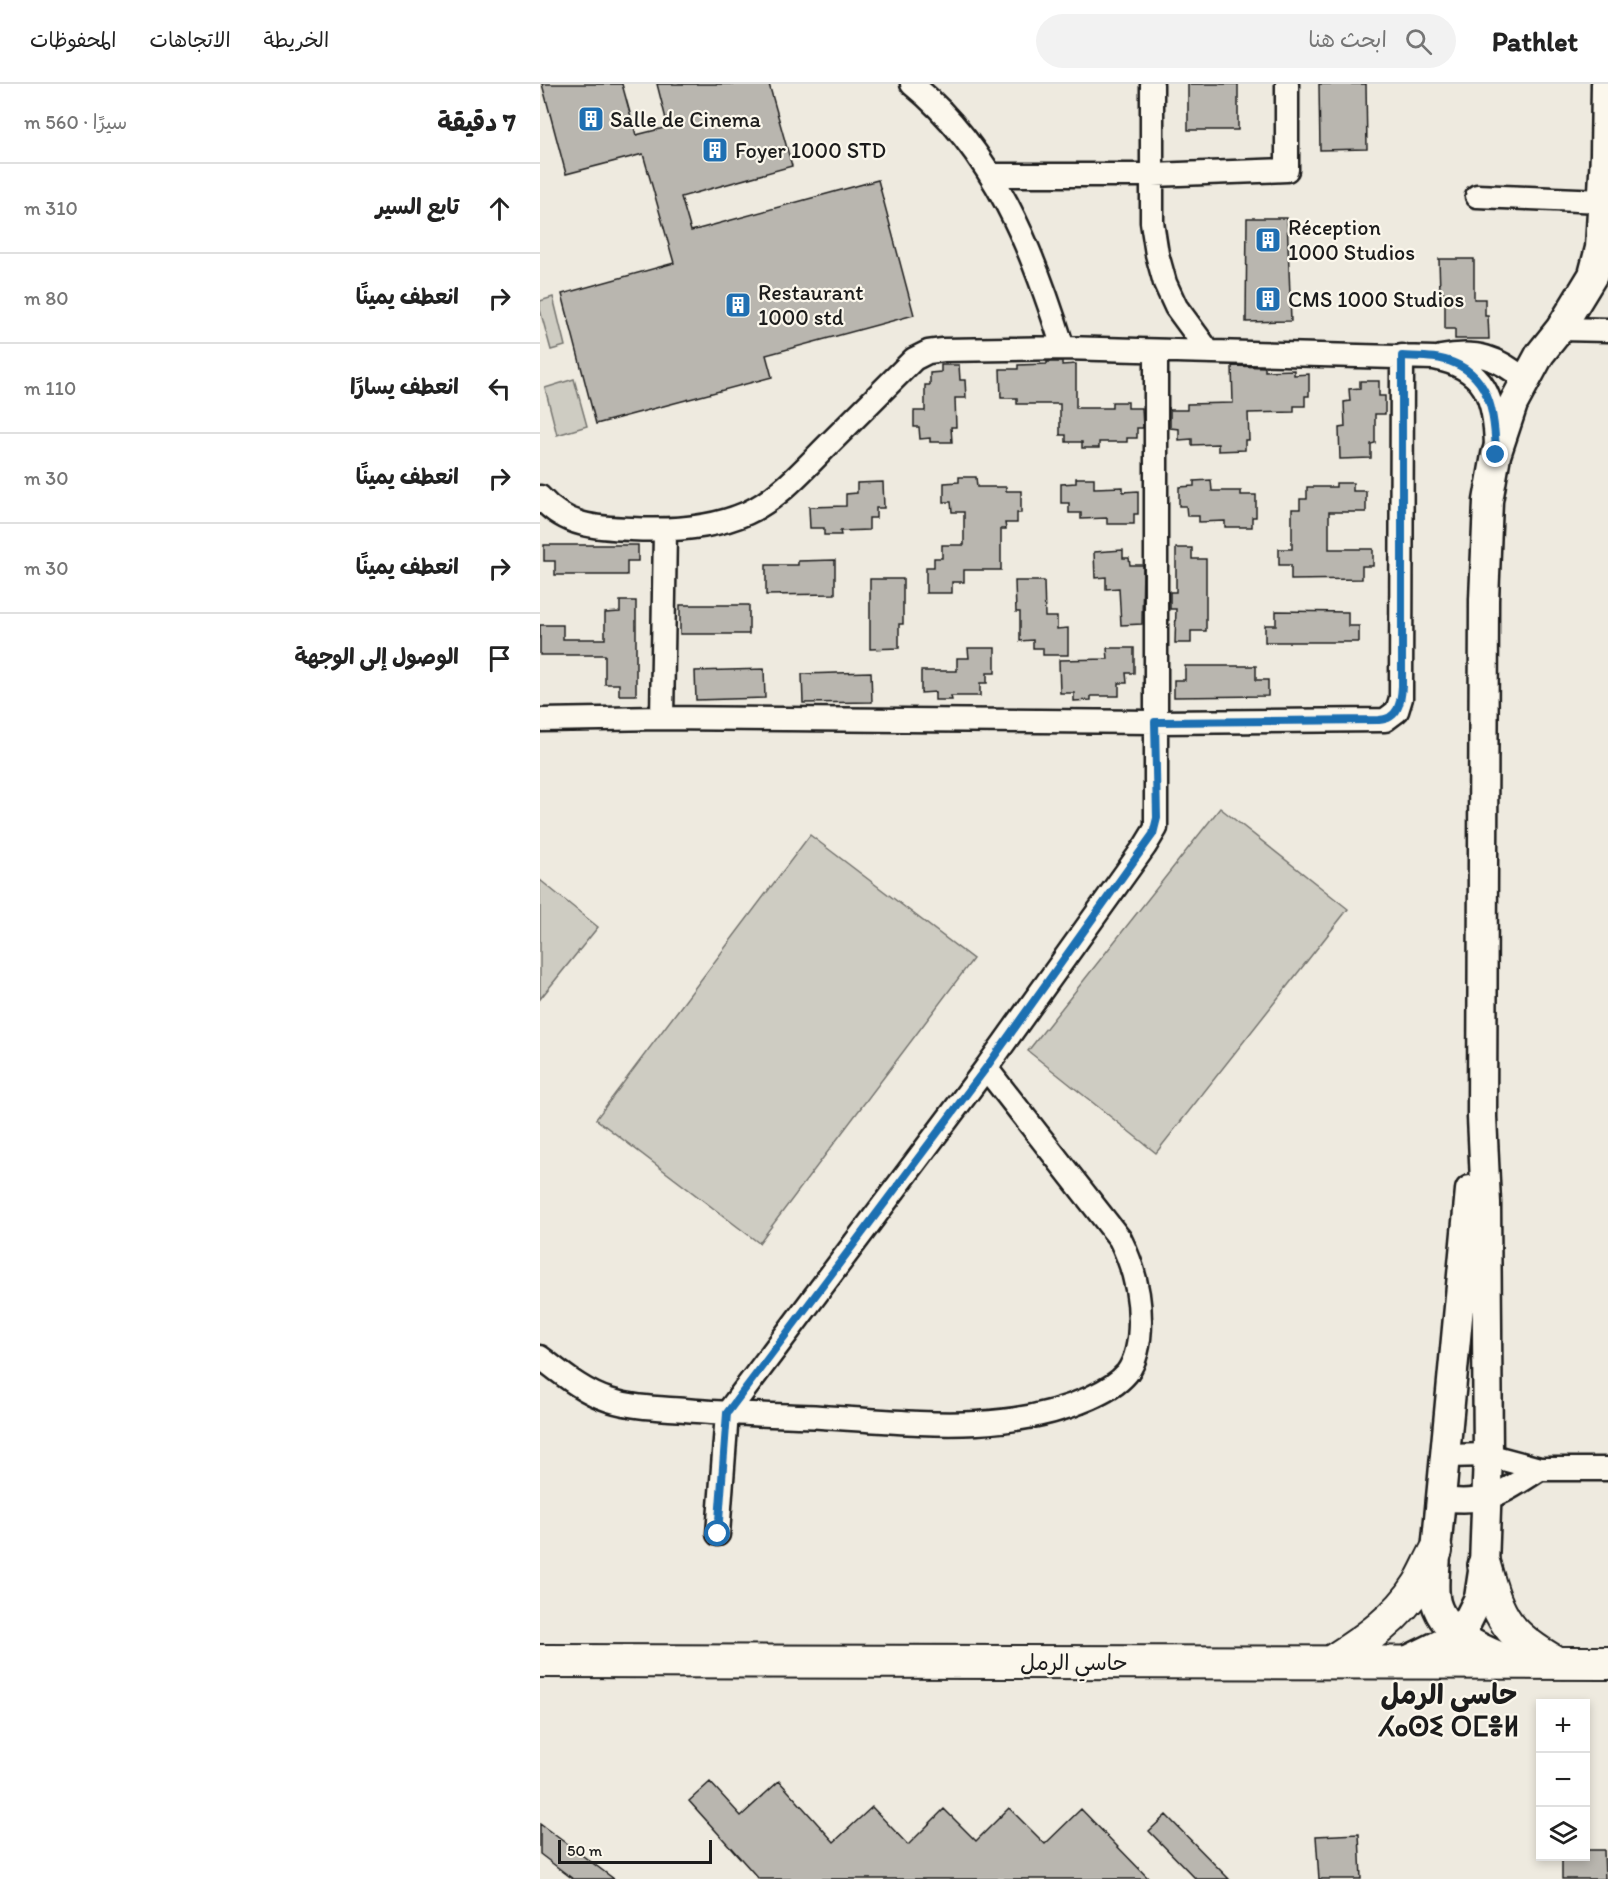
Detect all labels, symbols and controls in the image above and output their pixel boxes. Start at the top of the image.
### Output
search box [1036,14,1456,68]
text: Pathlet [1492,24,1578,58]
icon: search [1402,25,1435,58]
text: ابحث هنا [1308,26,1387,53]
text: المحفوظات [30,27,116,52]
text: الاتجاهات [149,27,231,52]
text: الخريطة [264,27,329,52]
building icon: Salle de Cinema [576,104,606,134]
text: 7 دقيقة [437,106,516,138]
place label: Salle de Cinema [610,106,762,133]
text: سيرًا · 560 m [24,110,127,134]
building icon: Foyer 1000 STD [700,135,730,165]
place label: Foyer 1000 STD [735,137,886,164]
icon: ahead [483,192,516,225]
text: تابع السير [376,193,459,220]
text: 310 m [24,196,78,220]
place label: Réception 1000 Studios [1288,214,1415,266]
building icon: Réception 1000 Studios [1253,225,1283,255]
place label: Restaurant 1000 std [758,279,864,331]
icon: right [483,282,516,315]
text: انعطف يمينًا [356,283,459,310]
building icon: CMS 1000 Studios [1253,284,1283,314]
text: 80 m [24,286,69,310]
place label: CMS 1000 Studios [1288,286,1464,313]
building icon: Restaurant 1000 std [723,290,753,320]
icon: left [483,372,516,405]
text: انعطف يسارًا [350,373,459,400]
text: 110 m [24,376,76,400]
route end [1482,441,1508,467]
icon: right [483,462,516,495]
text: انعطف يمينًا [356,463,459,490]
text: 30 m [24,466,69,490]
icon: right [483,552,516,585]
text: انعطف يمينًا [356,553,459,580]
text: 30 m [24,556,69,580]
icon: arrive [483,642,516,675]
text: الوصول إلى الوجهة [294,643,459,670]
route start [704,1520,730,1546]
street label: حاسي الرمل [1020,1649,1128,1682]
district label: حاسي الرمل ⵃⴰⵙⵉ ⵔⵎⴻⵍ [1378,1677,1519,1743]
map controls [1536,1699,1590,1861]
button: + [1536,1699,1590,1753]
button: − [1536,1753,1590,1807]
button: layers [1536,1807,1590,1861]
scale bar [558,1837,712,1864]
text: 50 m [567,1841,602,1860]

